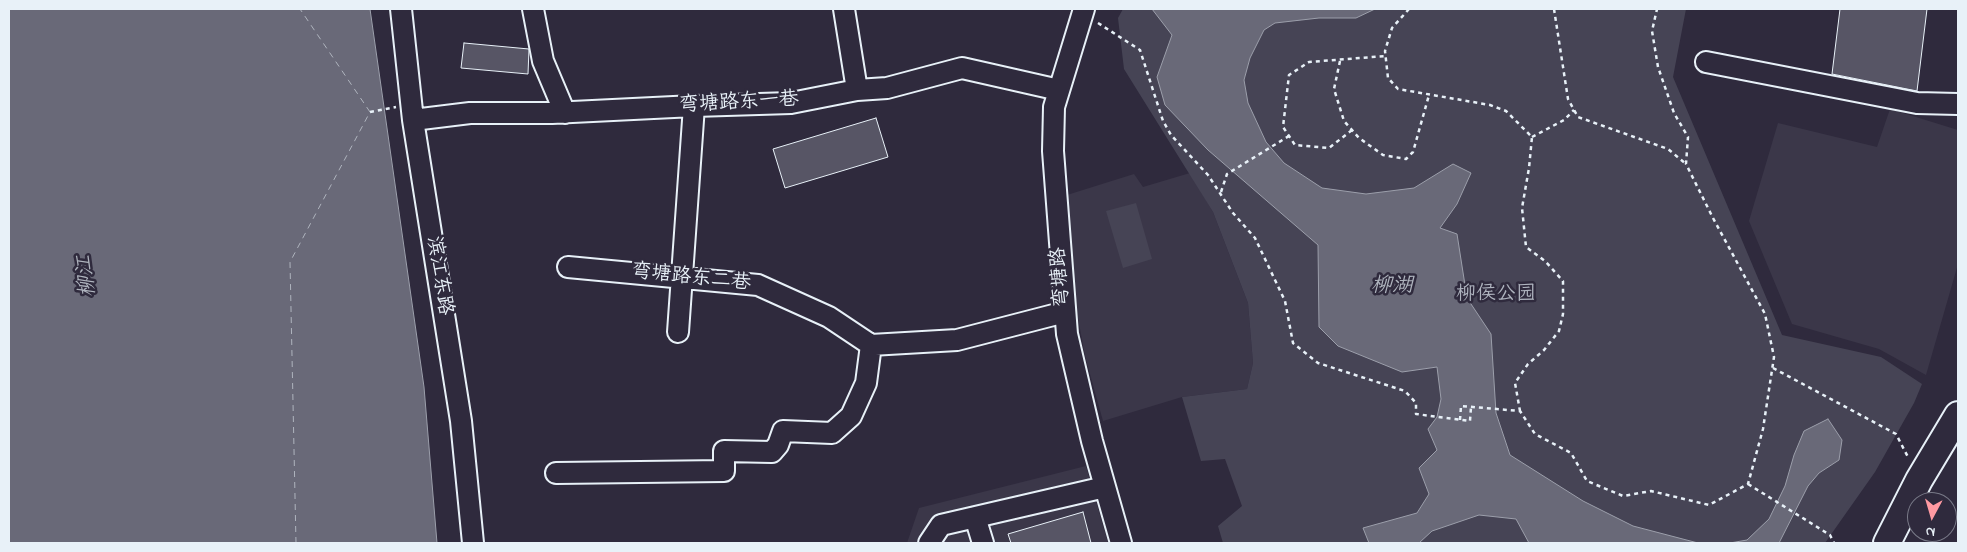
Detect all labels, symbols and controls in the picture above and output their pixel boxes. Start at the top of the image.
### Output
street label: 弯塘路东一巷 [678,89,800,119]
street label: 滨江东路 [420,235,456,317]
street label: 弯塘路 [1048,246,1076,308]
water label: 柳江 [73,254,103,298]
street label: 弯塘路东二巷 [630,261,752,297]
water label: 柳湖 [1371,275,1413,301]
park label: 柳侯公园 [1456,284,1536,308]
north arrow [1907,492,1957,542]
text: N [1925,520,1936,542]

